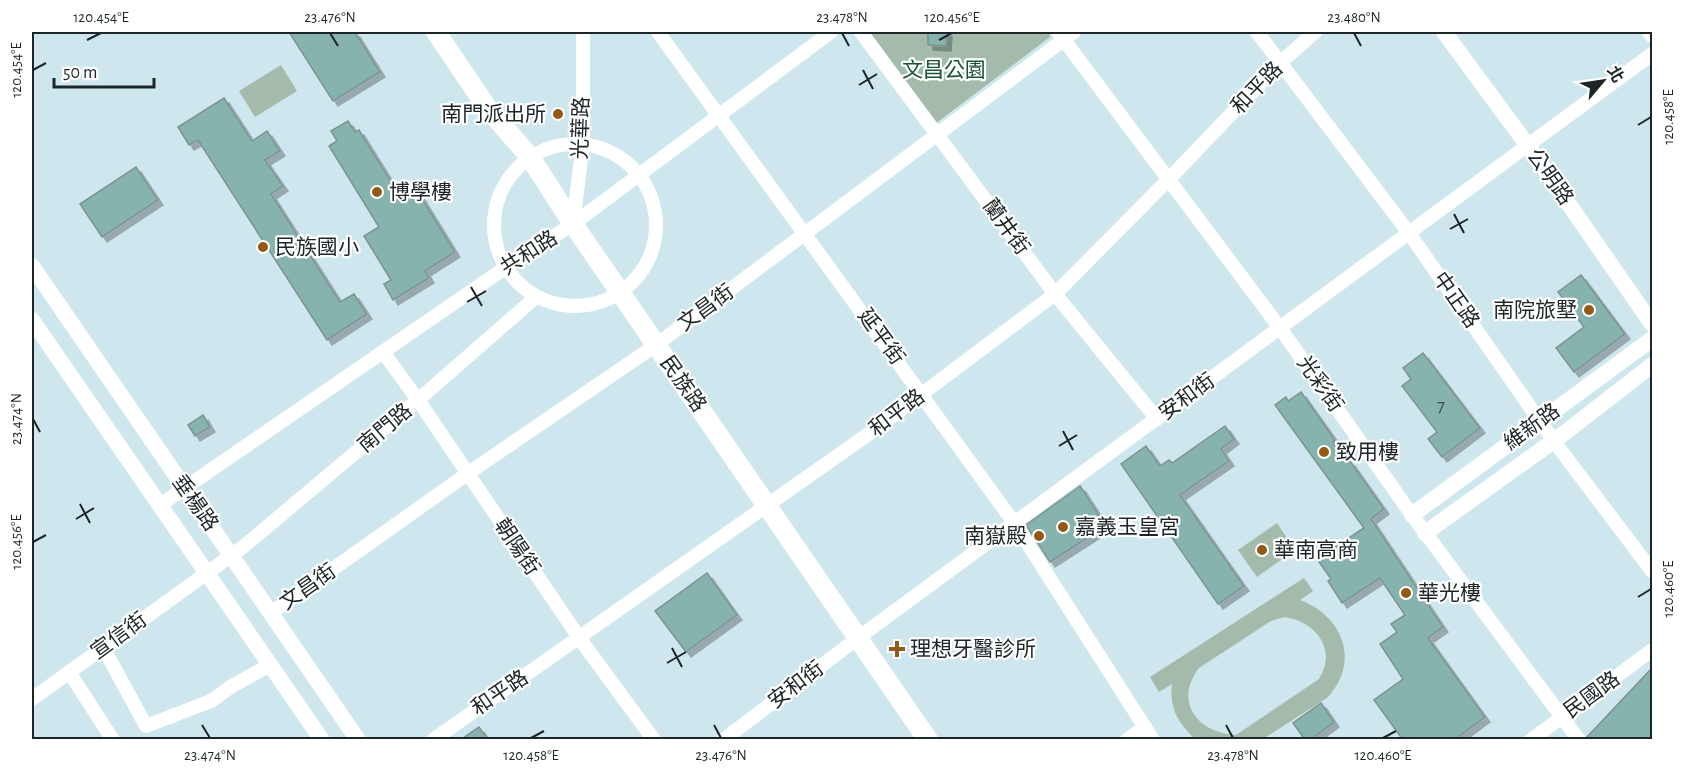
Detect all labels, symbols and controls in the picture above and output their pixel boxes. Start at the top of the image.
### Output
text: 120.454°E [73,10,129,25]
text: 23.476°N [304,10,356,25]
text: 23.478°N [816,10,868,25]
text: 120.456°E [924,10,980,25]
text: 23.480°N [1327,10,1381,25]
text: 120.454°E [9,42,24,98]
scale bar [54,51,154,89]
north arrow [1573,51,1633,111]
street label: 和平路 [1227,57,1286,118]
park label: 文昌公園 [902,59,986,81]
text: 北 [1604,63,1627,85]
text: 50 m [63,64,97,82]
text: 120.458°E [1661,89,1676,145]
street label: 光華路 [568,96,593,160]
place label: 南門派出所 [441,103,546,125]
marker: 南門派出所 [551,107,565,121]
street label: 公明路 [1523,145,1577,209]
place label: 博學樓 [389,181,452,203]
marker: 博學樓 [370,185,384,199]
street label: 蘭井街 [979,195,1034,259]
street label: 共和路 [496,226,561,279]
place label: 民族國小 [275,236,359,258]
marker: 民族國小 [256,240,270,254]
street label: 中正路 [1429,268,1483,332]
street label: 文昌街 [674,280,738,335]
place label: 南院旅墅 [1493,299,1577,321]
marker: 南院旅墅 [1582,303,1596,317]
street label: 延平街 [854,305,909,369]
street label: 民族路 [656,352,710,416]
street label: 光彩街 [1293,352,1347,416]
street label: 安和街 [1155,369,1219,424]
street label: 和平路 [865,385,928,440]
text: 23.474°N [9,393,24,445]
house number: 7 [1437,398,1445,416]
street label: 南門路 [353,399,416,456]
street label: 維新路 [1500,399,1564,454]
place label: 致用樓 [1336,441,1399,463]
marker: 致用樓 [1317,445,1331,459]
street label: 垂楊路 [168,471,222,535]
text: 120.456°E [9,514,24,570]
street label: 朝陽街 [491,514,544,579]
place label: 嘉義玉皇宮 [1075,516,1180,538]
marker: 嘉義玉皇宮 [1056,520,1070,534]
place label: 南嶽殿 [964,525,1027,547]
marker: 南嶽殿 [1032,529,1046,543]
place label: 華南高商 [1274,539,1358,561]
marker: 華南高商 [1255,543,1269,557]
street label: 文昌街 [276,560,340,614]
text: 120.460°E [1661,560,1676,618]
place label: 華光樓 [1418,582,1481,604]
marker: 華光樓 [1399,586,1413,600]
street label: 宣信街 [87,608,151,663]
place label: 理想牙醫診所 [910,638,1036,660]
marker: 理想牙醫診所 [888,640,906,658]
street label: 安和街 [764,657,827,712]
street label: 和平路 [467,666,532,719]
street label: 民國路 [1560,667,1624,722]
text: 23.474°N [184,748,236,763]
text: 120.458°E [503,748,559,763]
text: 23.476°N [695,748,747,763]
text: 23.478°N [1207,748,1259,763]
text: 120.460°E [1354,748,1412,763]

